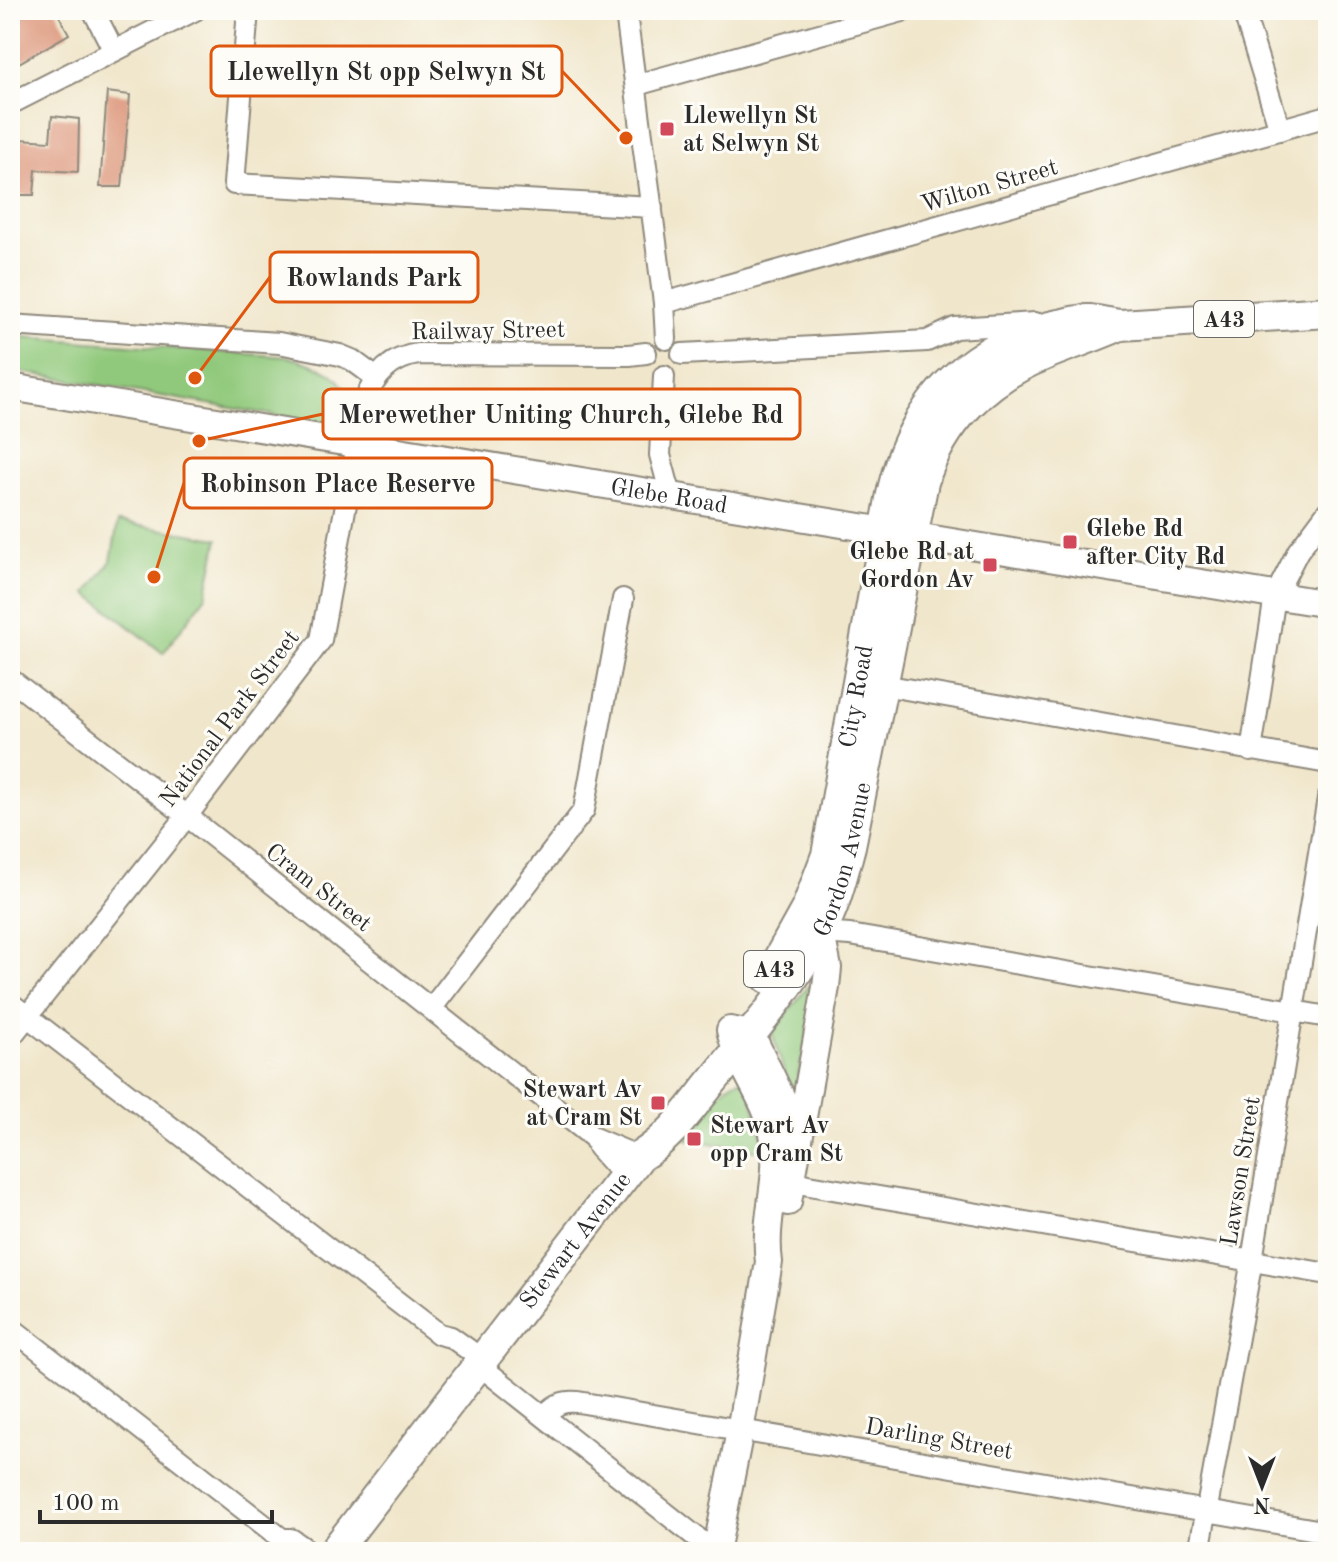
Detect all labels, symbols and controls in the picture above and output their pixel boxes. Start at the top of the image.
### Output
callout: Llewellyn St opp Selwyn St [211,46,562,96]
text: Llewellyn St opp Selwyn St [226,60,546,86]
place label: Llewellyn St at Selwyn St [683,105,819,157]
marker: Llewellyn St at Selwyn St [658,120,676,138]
street label: Wilton Street [918,156,1061,218]
callout: Rowlands Park [270,252,478,302]
text: Rowlands Park [286,266,463,292]
road number: A43 [1194,301,1254,337]
street label: Railway Street [411,319,565,345]
callout: Merewether Uniting Church, Glebe Rd [323,389,800,439]
text: Merewether Uniting Church, Glebe Rd [339,403,783,429]
callout: Robinson Place Reserve [184,458,492,508]
text: Robinson Place Reserve [200,472,476,498]
street label: Glebe Road [608,476,729,519]
place label: Glebe Rd after City Rd [1086,518,1225,570]
marker: Glebe Rd after City Rd [1061,533,1079,551]
place label: Glebe Rd at Gordon Av [849,541,974,593]
marker: Glebe Rd at Gordon Av [981,556,999,574]
street label: National Park Street [156,626,305,812]
street label: City Road [836,643,879,750]
street label: Gordon Avenue [810,780,876,941]
street label: Cram Street [260,840,375,937]
road number: A43 [744,951,804,987]
place label: Stewart Av at Cram St [523,1079,642,1131]
marker: Stewart Av at Cram St [649,1094,667,1112]
street label: Lawson Street [1218,1095,1266,1248]
place label: Stewart Av opp Cram St [710,1115,843,1167]
marker: Stewart Av opp Cram St [685,1130,703,1148]
street label: Stewart Avenue [516,1169,636,1314]
street label: Darling Street [863,1415,1014,1465]
north arrow [1222,1446,1302,1526]
scale bar [40,1474,272,1524]
text: 100 m [52,1492,120,1516]
text: N [1253,1493,1270,1515]

